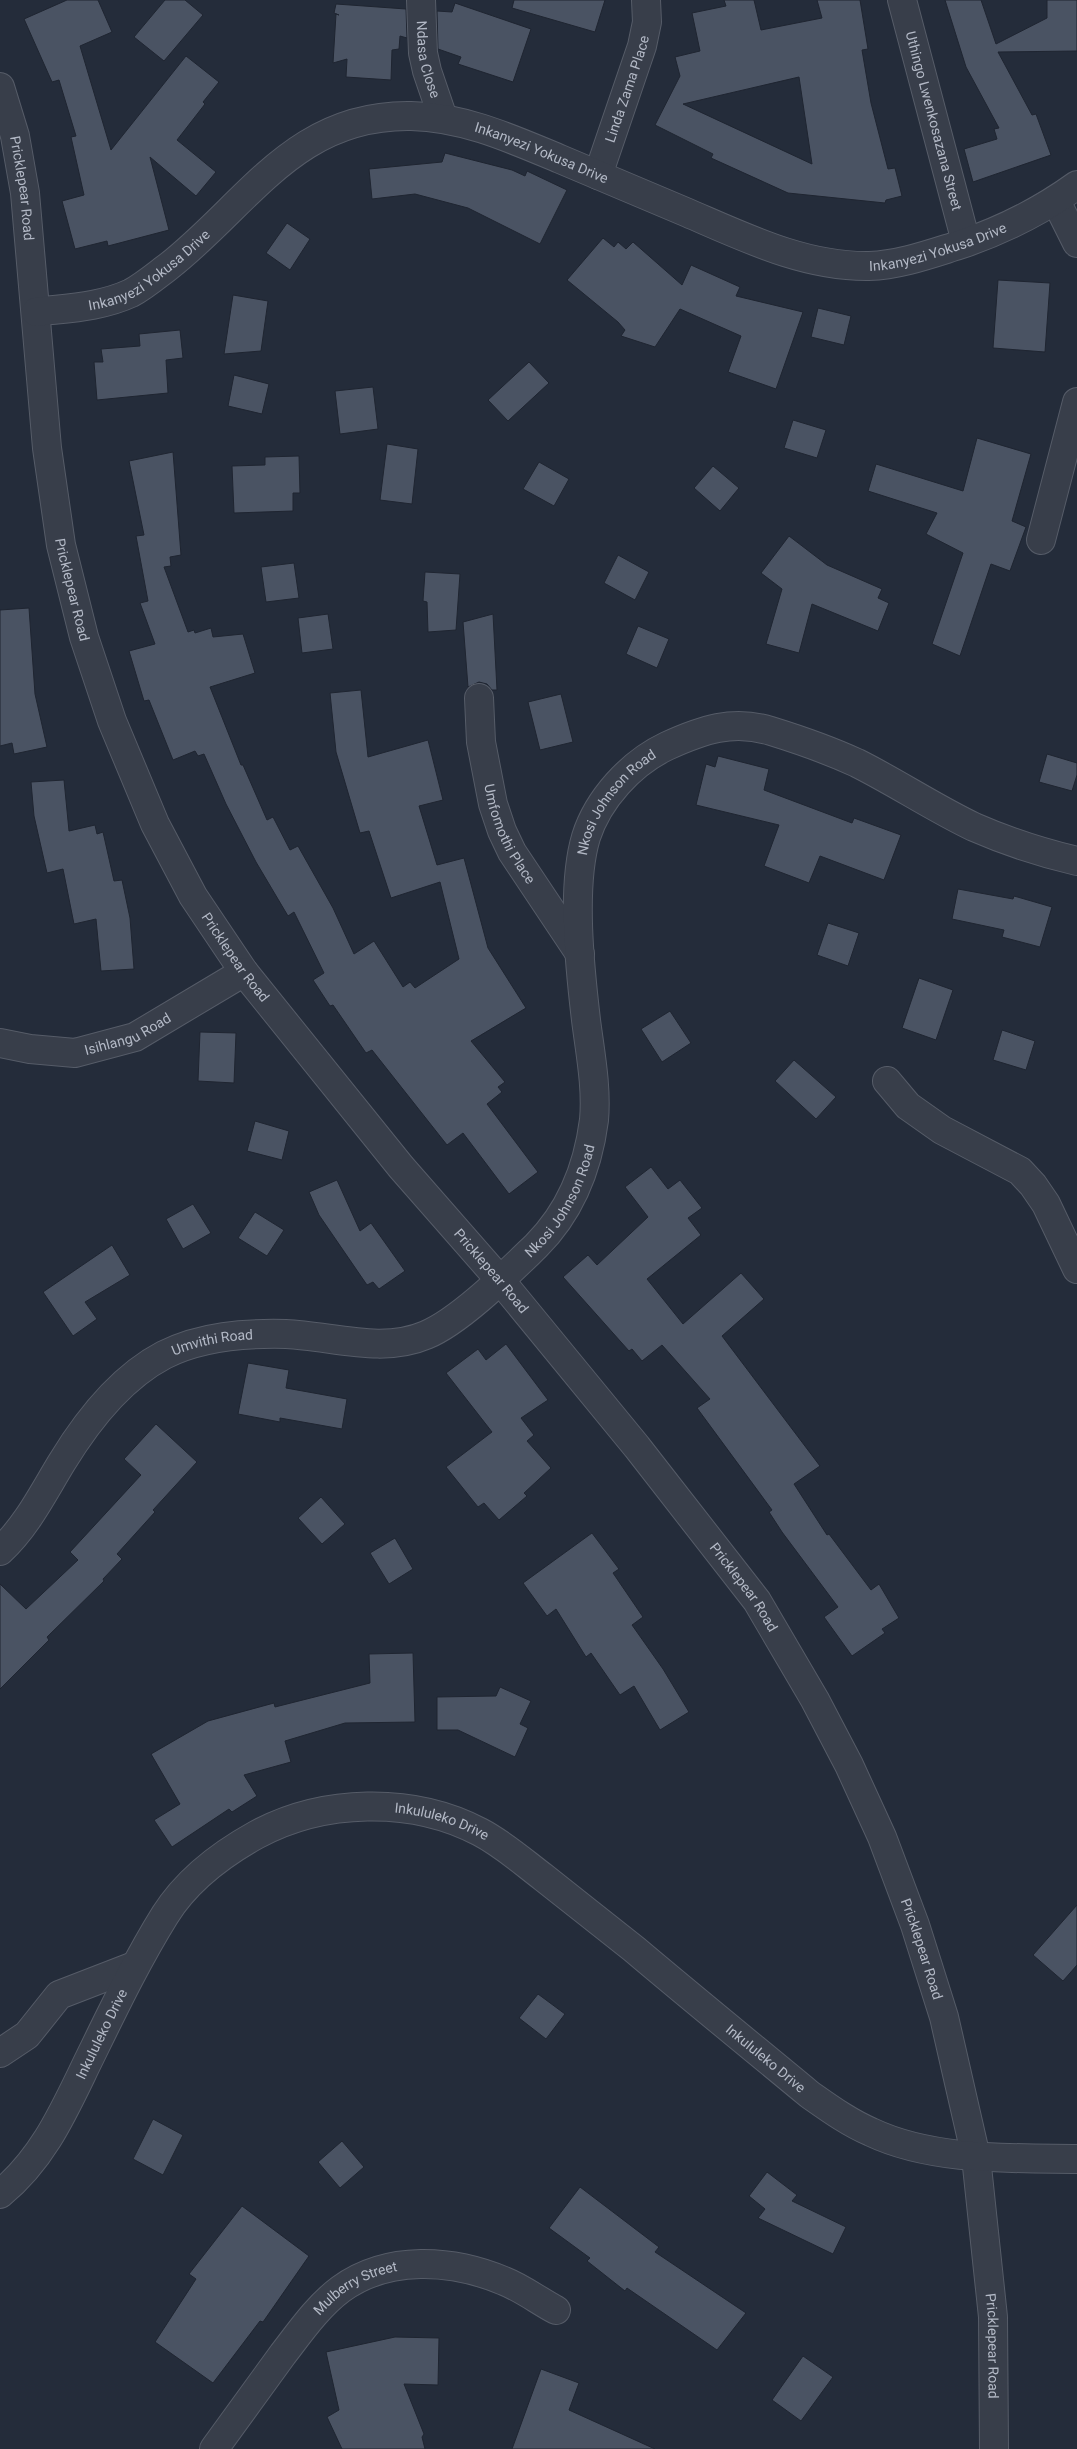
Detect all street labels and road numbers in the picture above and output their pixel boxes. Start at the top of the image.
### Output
street label: Ndasa Close [414,20,444,100]
street label: Uthingo Lwenkosazana Street [903,29,965,213]
street label: Linda Zama Place [602,34,652,144]
street label: Inkanyezi Yokusa Drive [473,119,611,186]
street label: Pricklepear Road [7,135,37,241]
street label: Inkanyezi Yokusa Drive [869,219,1009,274]
street label: Inkanyezi Yokusa Drive [87,226,213,313]
street label: Pricklepear Road [52,537,93,643]
street label: Nkosi Johnson Road [574,746,658,856]
street label: Umfomothi Place [481,782,539,887]
street label: Pricklepear Road [198,910,273,1005]
street label: Isihlangu Road [83,1010,174,1058]
street label: Nkosi Johnson Road [521,1143,597,1260]
street label: Pricklepear Road [451,1226,532,1316]
street label: Umvithi Road [169,1326,253,1358]
street label: Pricklepear Road [707,1540,781,1634]
street label: Inkululeko Drive [394,1799,492,1843]
street label: Pricklepear Road [898,1896,946,2002]
street label: Inkululeko Drive [72,1986,130,2082]
street label: Inkululeko Drive [723,2021,809,2096]
street label: Mulberry Street [310,2258,399,2318]
street label: Pricklepear Road [983,2292,1002,2399]

